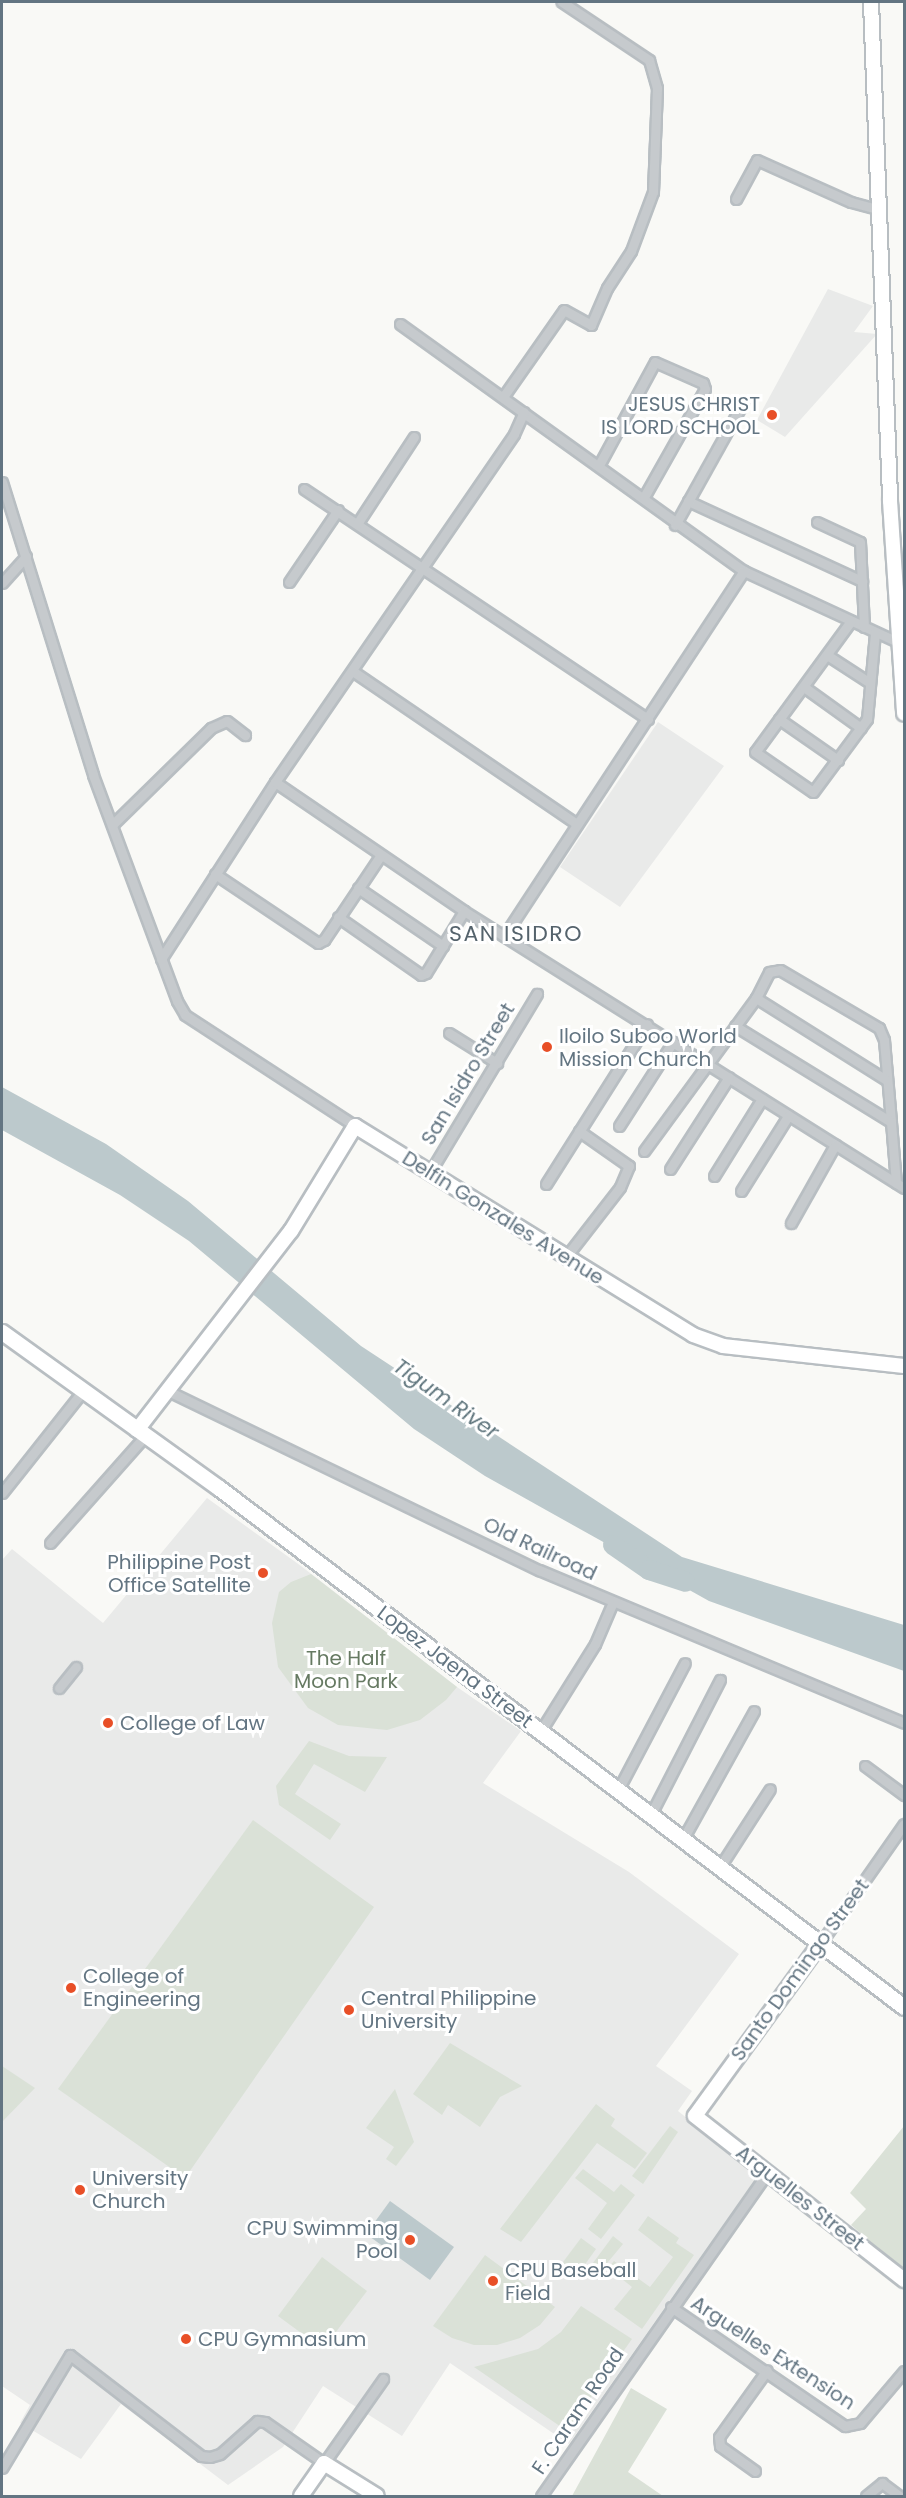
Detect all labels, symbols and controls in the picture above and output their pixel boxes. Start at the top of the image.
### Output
place label: JESUS CHRIST IS LORD SCHOOL [601,392,760,439]
marker: JESUS CHRIST IS LORD SCHOOL [765,408,779,422]
district label: SAN ISIDRO [449,921,583,947]
street label: San Isidro Street [416,999,520,1149]
place label: Iloilo Suboo World Mission Church [559,1024,737,1071]
marker: Iloilo Suboo World Mission Church [540,1040,554,1054]
street label: Delfin Gonzales Avenue [398,1146,608,1290]
water label: Tigum River [389,1354,503,1444]
street label: Old Railroad [479,1512,601,1586]
place label: Philippine Post Office Satellite [107,1550,251,1597]
marker: Philippine Post Office Satellite [256,1566,270,1580]
street label: Lopez Jaena Street [372,1601,538,1733]
park label: The Half Moon Park [294,1646,398,1693]
place label: College of Law [120,1711,265,1735]
marker: College of Law [101,1716,115,1730]
street label: Santo Domingo Street [726,1874,874,2066]
place label: College of Engineering [83,1964,201,2011]
marker: College of Engineering [64,1981,78,1995]
place label: Central Philippine University [361,1986,536,2033]
marker: Central Philippine University [342,2003,356,2017]
street label: Arguelles Street [731,2140,869,2256]
place label: University Church [92,2166,188,2213]
marker: University Church [73,2183,87,2197]
place label: CPU Swimming Pool [247,2216,398,2263]
marker: CPU Swimming Pool [403,2233,417,2247]
place label: CPU Baseball Field [505,2258,636,2305]
marker: CPU Baseball Field [486,2274,500,2288]
street label: Arguelles Extension [686,2291,860,2415]
place label: CPU Gymnasium [198,2327,366,2351]
marker: CPU Gymnasium [179,2332,193,2346]
street label: F. Caram Road [527,2343,629,2479]

